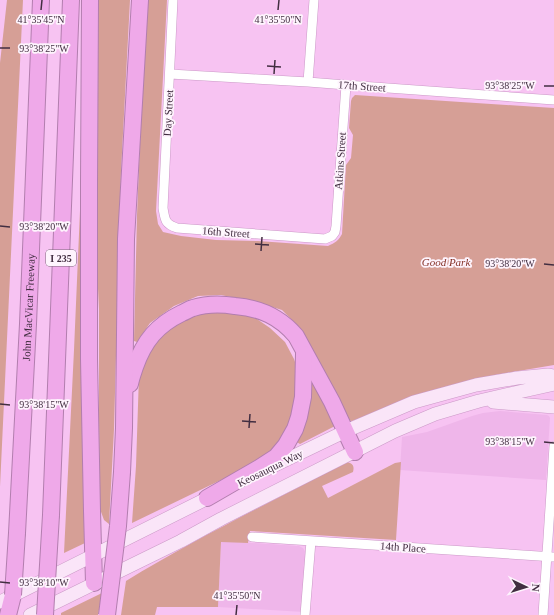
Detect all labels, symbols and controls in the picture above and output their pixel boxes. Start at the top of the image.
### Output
text: 41°35'45"N [17,14,65,25]
text: 41°35'50"N [254,14,302,25]
text: 93°38'25"W [19,43,69,54]
street label: 17th Street [338,78,386,94]
text: 93°38'25"W [485,80,535,91]
street label: Day Street [161,89,175,137]
street label: Atkins Street [332,132,348,190]
text: 93°38'20"W [19,221,69,232]
street label: 16th Street [202,224,250,240]
road number: I 235 [46,250,76,266]
street label: John MacVicar Freeway [20,253,37,361]
park label: Good Park [422,256,471,268]
text: 93°38'20"W [485,258,535,269]
text: 93°38'15"W [19,399,69,410]
text: 93°38'15"W [485,436,535,447]
street label: Keosauqua Way [235,447,305,489]
street label: 14th Place [380,539,427,555]
north arrow [506,567,546,607]
text: 93°38'10"W [19,577,69,588]
text: N [530,583,542,592]
text: 41°35'50"N [213,590,261,601]

